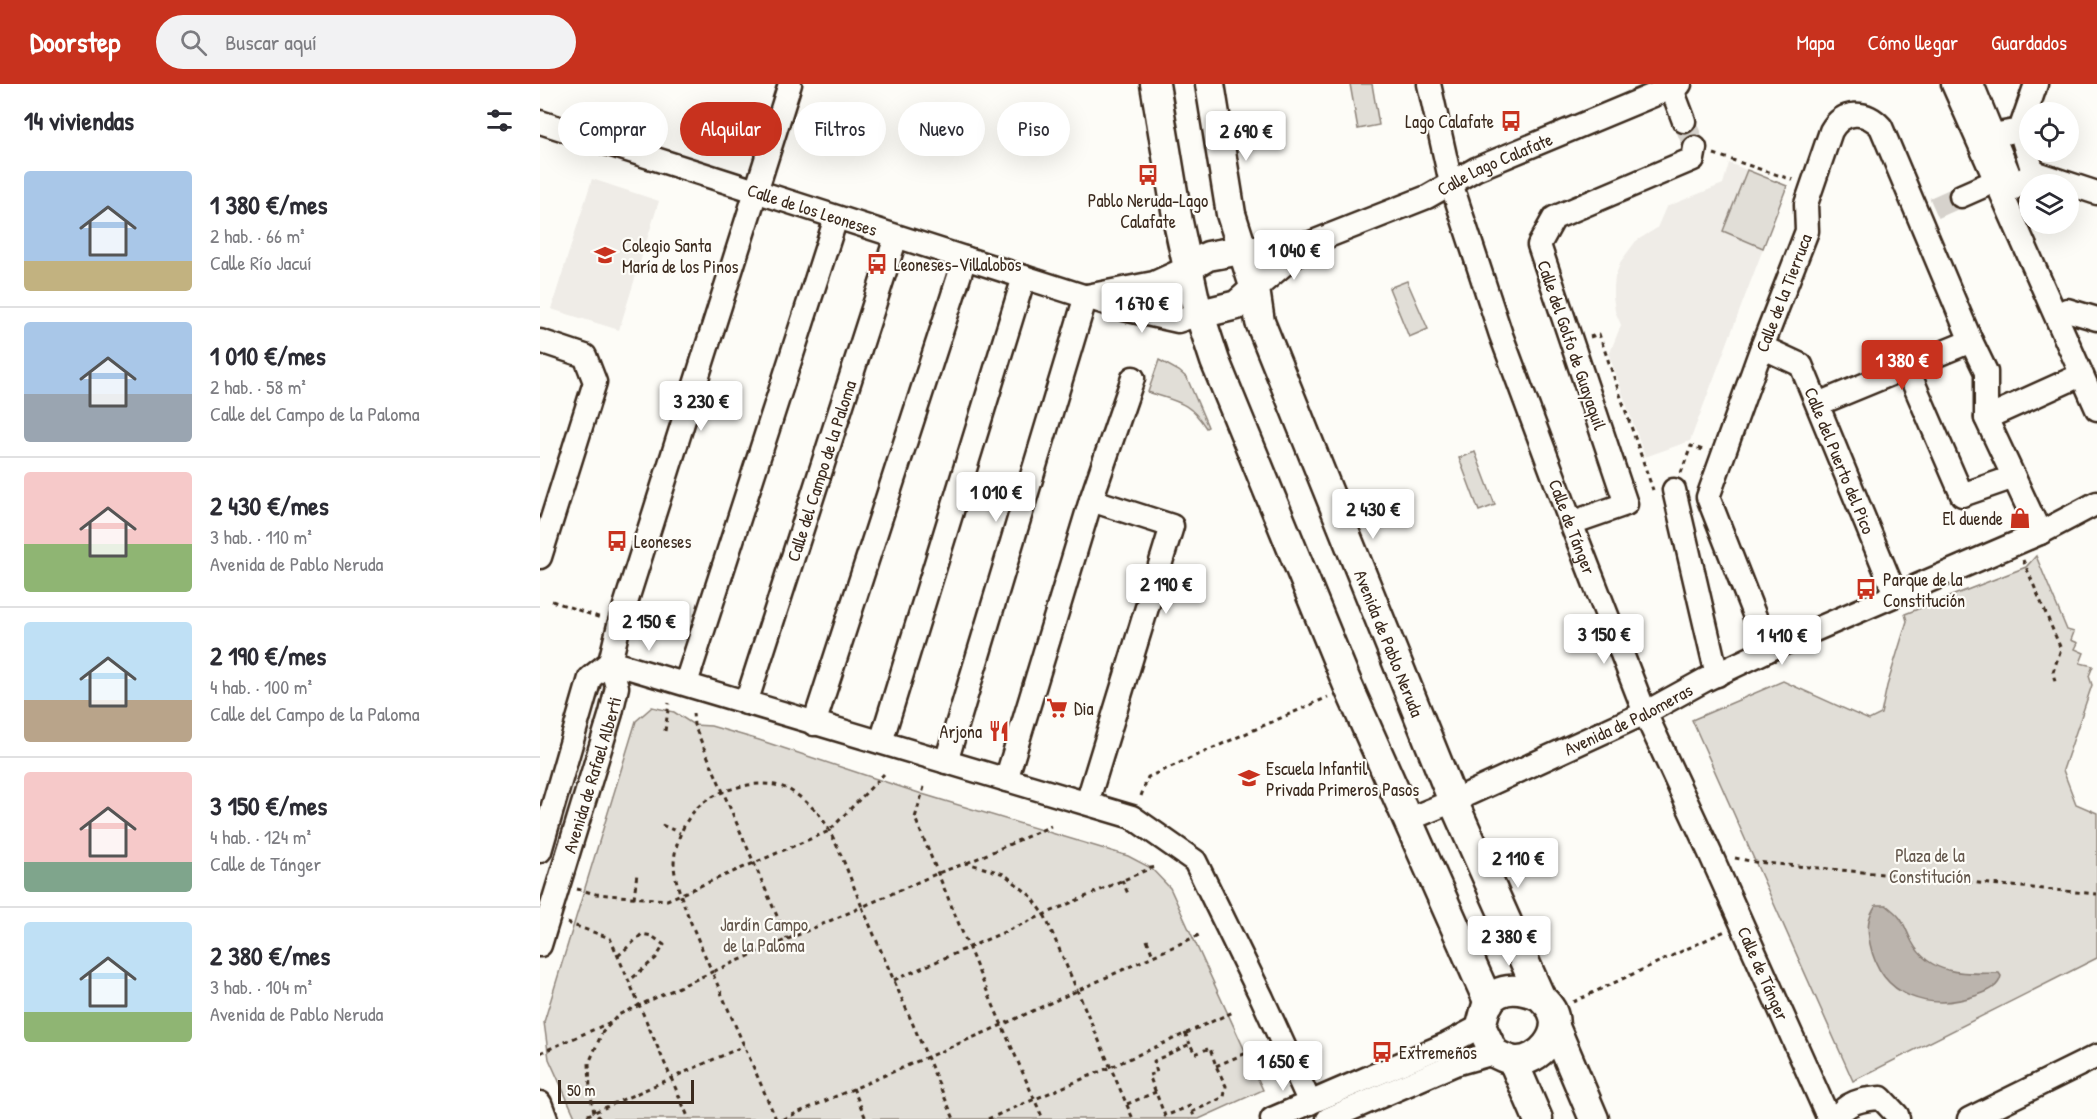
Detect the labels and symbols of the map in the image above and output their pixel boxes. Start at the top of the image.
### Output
place label: Lago Calafate [1405,109,1494,134]
bus stop icon: Lago Calafate [1499,109,1523,133]
pin: 2 690 € [1191,111,1301,162]
street label: Calle Lago Calafate [1432,126,1556,201]
bus stop icon: Pablo Neruda-Lago Calafate [1136,163,1160,187]
street label: Calle de los Leoneses [744,177,881,242]
place label: Pablo Neruda-Lago Calafate [1088,188,1208,234]
pin: 1 040 € [1239,230,1349,281]
street label: Calle de la Tierruca [1749,230,1817,356]
place label: Colegio Santa María de los Pinos [622,233,738,279]
school or university icon: Colegio Santa María de los Pinos [593,243,617,267]
bus stop icon: Leoneses-Villalobos [865,252,889,276]
place label: Leoneses-Villalobos [894,252,1021,277]
street label: Calle del Golfo de Guayaquil [1531,257,1613,433]
pin: 1 670 € [1087,283,1197,334]
pin: 1 380 € [1847,340,1957,391]
street label: Calle del Campo de la Paloma [780,377,862,564]
pin: 3 230 € [646,381,756,432]
street label: Calle del Puerto del Pico [1799,383,1881,538]
pin: 1 010 € [941,472,1051,523]
street label: Calle de Tánger [1543,475,1602,578]
pin: 2 430 € [1318,489,1428,540]
place label: El duende [1942,506,2003,531]
shop icon: El duende [2008,506,2032,530]
bus stop icon: Leoneses [605,529,629,553]
place label: Leoneses [634,529,692,554]
pin: 2 190 € [1111,564,1221,615]
street label: Avenida de Pablo Neruda [1349,566,1430,720]
place label: Parque de la Constitución [1883,567,1965,613]
bus stop icon: Parque de la Constitución [1854,577,1878,601]
pin: 2 150 € [594,601,704,652]
pin: 3 150 € [1549,614,1659,665]
pin: 1 410 € [1727,615,1837,666]
street label: Avenida de Palomeras [1560,677,1697,761]
street label: Avenida de Rafael Alberti [556,694,627,856]
supermarket icon: Dia [1045,696,1069,720]
place label: Dia [1074,696,1094,721]
place label: Arjona [940,719,982,744]
restaurant icon: Arjona [987,719,1011,743]
place label: Escuela Infantil Privada Primeros Pasos [1266,756,1419,802]
school or university icon: Escuela Infantil Privada Primeros Pasos [1237,766,1261,790]
pin: 2 110 € [1463,838,1573,889]
park label: Plaza de la Constitución [1889,843,1971,889]
park label: Jardín Campo de la Paloma [720,912,808,958]
pin: 2 380 € [1454,916,1564,967]
street label: Calle de Tánger [1732,922,1796,1024]
bus stop icon: Extremeños [1370,1040,1394,1064]
place label: Extremeños [1399,1040,1477,1065]
pin: 1 650 € [1228,1041,1338,1092]
scale bar [558,1077,694,1104]

